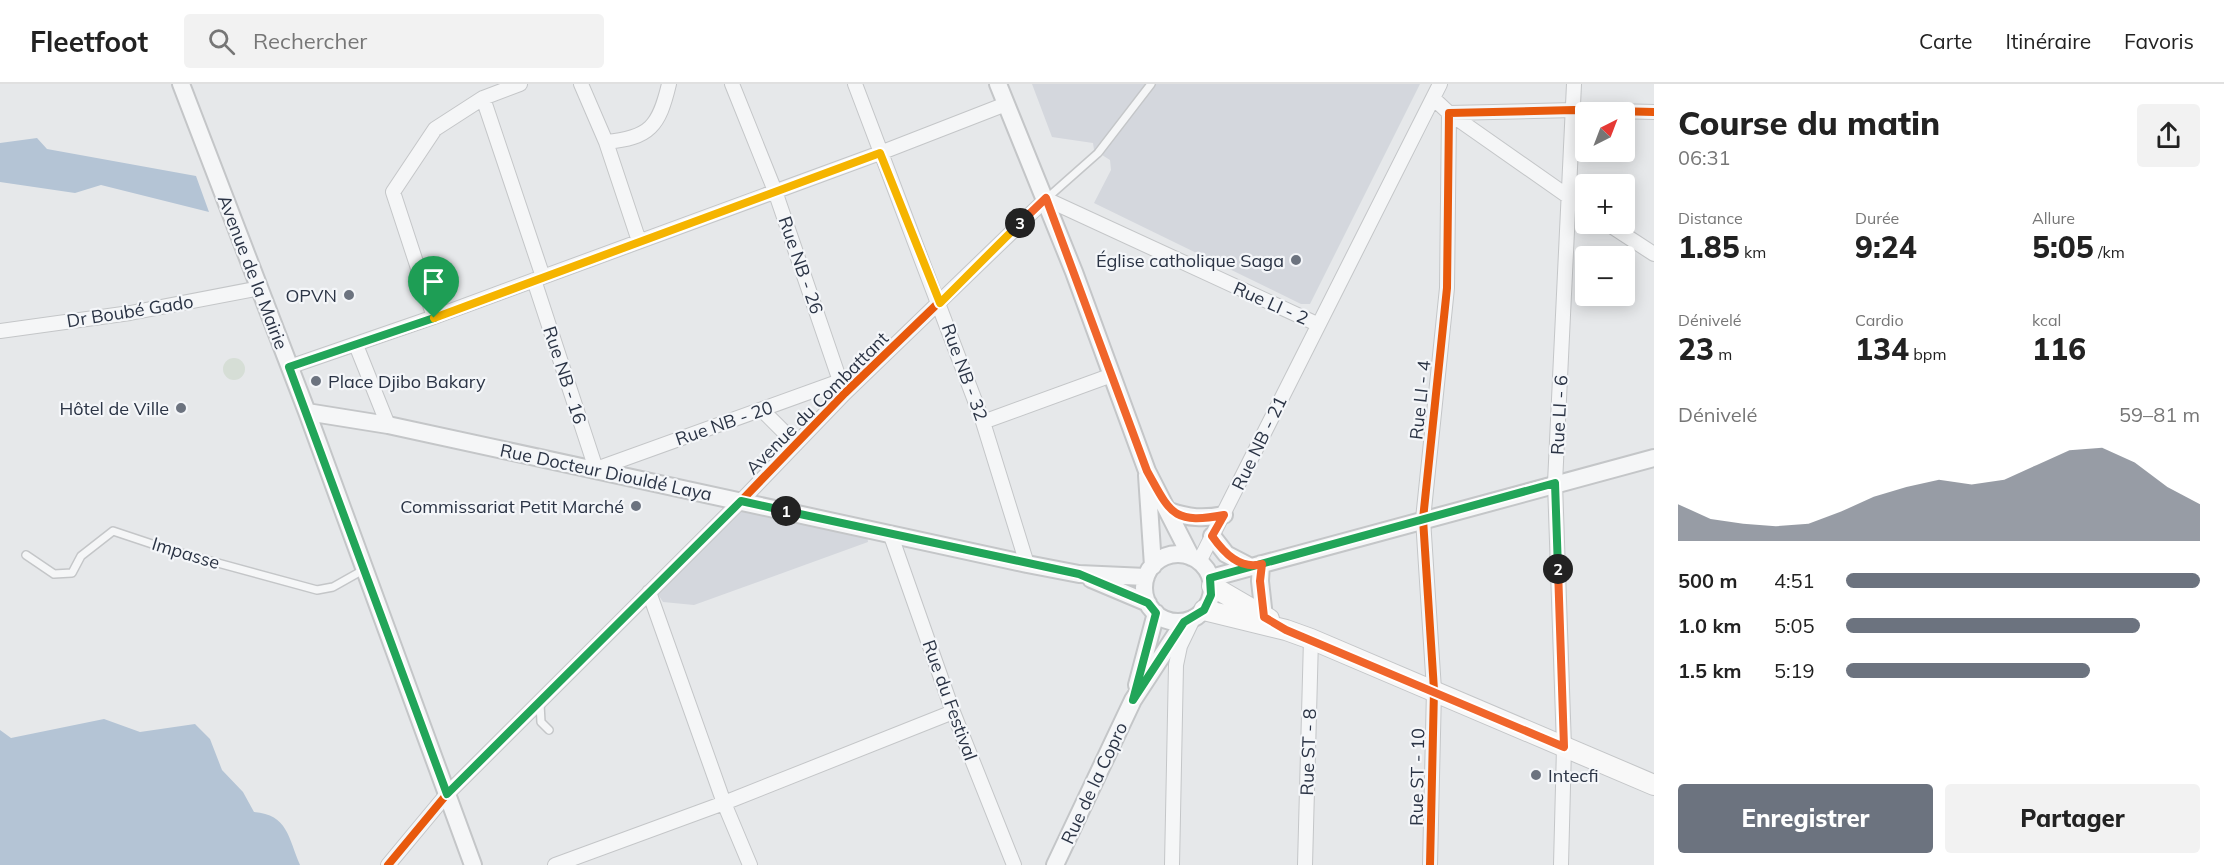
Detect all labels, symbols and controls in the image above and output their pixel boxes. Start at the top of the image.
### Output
search box [184,14,604,68]
text: Fleetfoot [30,24,148,59]
icon: search [205,25,238,58]
text: Rechercher [253,27,367,55]
text: Carte [1919,28,1973,54]
text: Itinéraire [2006,28,2091,54]
text: Favoris [2124,28,2194,54]
north arrow [1575,102,1635,162]
map controls [1575,102,1635,306]
text: Course du matin [1678,102,1940,143]
button: share [2137,104,2200,167]
text: 06:31 [1678,145,1731,170]
button: + [1575,174,1635,234]
street label: Avenue de la Mairie [213,192,293,352]
pin: 3 [1005,208,1035,238]
text: Distance [1678,208,1743,228]
text: Durée [1855,208,1899,228]
text: Allure [2032,208,2075,228]
street label: Rue NB - 26 [774,213,828,317]
text: 3 [1015,213,1025,233]
text: 1.85 [1678,228,1740,266]
text: 9:24 [1855,228,1917,266]
text: 5:05 [2032,228,2094,266]
text: km [1740,242,1766,262]
text: /km [2094,242,2125,262]
button: − [1575,246,1635,306]
place label: Église catholique Saga [1096,249,1284,272]
marker: Église catholique Saga [1289,253,1303,267]
pin [408,256,459,318]
icon: arrive [417,265,450,298]
street label: Rue LI - 2 [1230,276,1312,330]
place label: OPVN [285,284,337,307]
marker: OPVN [342,288,356,302]
street label: Dr Boubé Gado [65,290,195,332]
text: Dénivelé [1678,310,1741,330]
text: Cardio [1855,310,1904,330]
text: kcal [2032,310,2061,330]
street label: Rue NB - 32 [937,320,993,424]
street label: Rue NB - 16 [538,323,592,427]
street label: Avenue du Combattant [741,327,893,479]
text: 23 [1678,330,1714,368]
text: 134 [1855,330,1909,368]
text: 116 [2032,330,2086,368]
text: m [1714,344,1732,364]
text: bpm [1909,344,1946,364]
street label: Rue LI - 4 [1404,359,1436,441]
place label: Place Djibo Bakary [328,370,486,393]
marker: Place Djibo Bakary [309,374,323,388]
street label: Rue LI - 6 [1545,375,1573,455]
street label: Rue NB - 21 [1226,392,1292,494]
street label: Rue NB - 20 [672,396,776,450]
place label: Hôtel de Ville [60,397,169,420]
marker: Hôtel de Ville [174,401,188,415]
text: Dénivelé [1678,402,1757,427]
text: 59–81 m [2119,402,2200,427]
street label: Rue Docteur Diouldé Laya [498,438,714,506]
place label: Commissariat Petit Marché [400,495,624,518]
pin: 1 [771,496,801,526]
marker: Commissariat Petit Marché [629,499,643,513]
text: 1 [781,501,791,521]
street label: Impasse [149,532,223,574]
pin: 2 [1543,554,1573,584]
text: 2 [1553,559,1563,579]
text: 500 m [1678,568,1737,593]
text: 4:51 [1774,568,1815,593]
text: 1.0 km [1678,613,1741,638]
text: 5:05 [1774,613,1815,638]
street label: Rue du Festival [918,637,982,763]
text: 1.5 km [1678,658,1741,683]
text: 5:19 [1774,658,1815,683]
street label: Rue ST - 8 [1295,708,1321,796]
street label: Rue de la Copro [1056,718,1132,848]
street label: Rue ST - 10 [1405,728,1429,826]
place label: Intecfi [1548,764,1598,787]
marker: Intecfi [1529,768,1543,782]
button: Enregistrer [1678,784,1933,853]
button: Partager [1945,784,2200,853]

